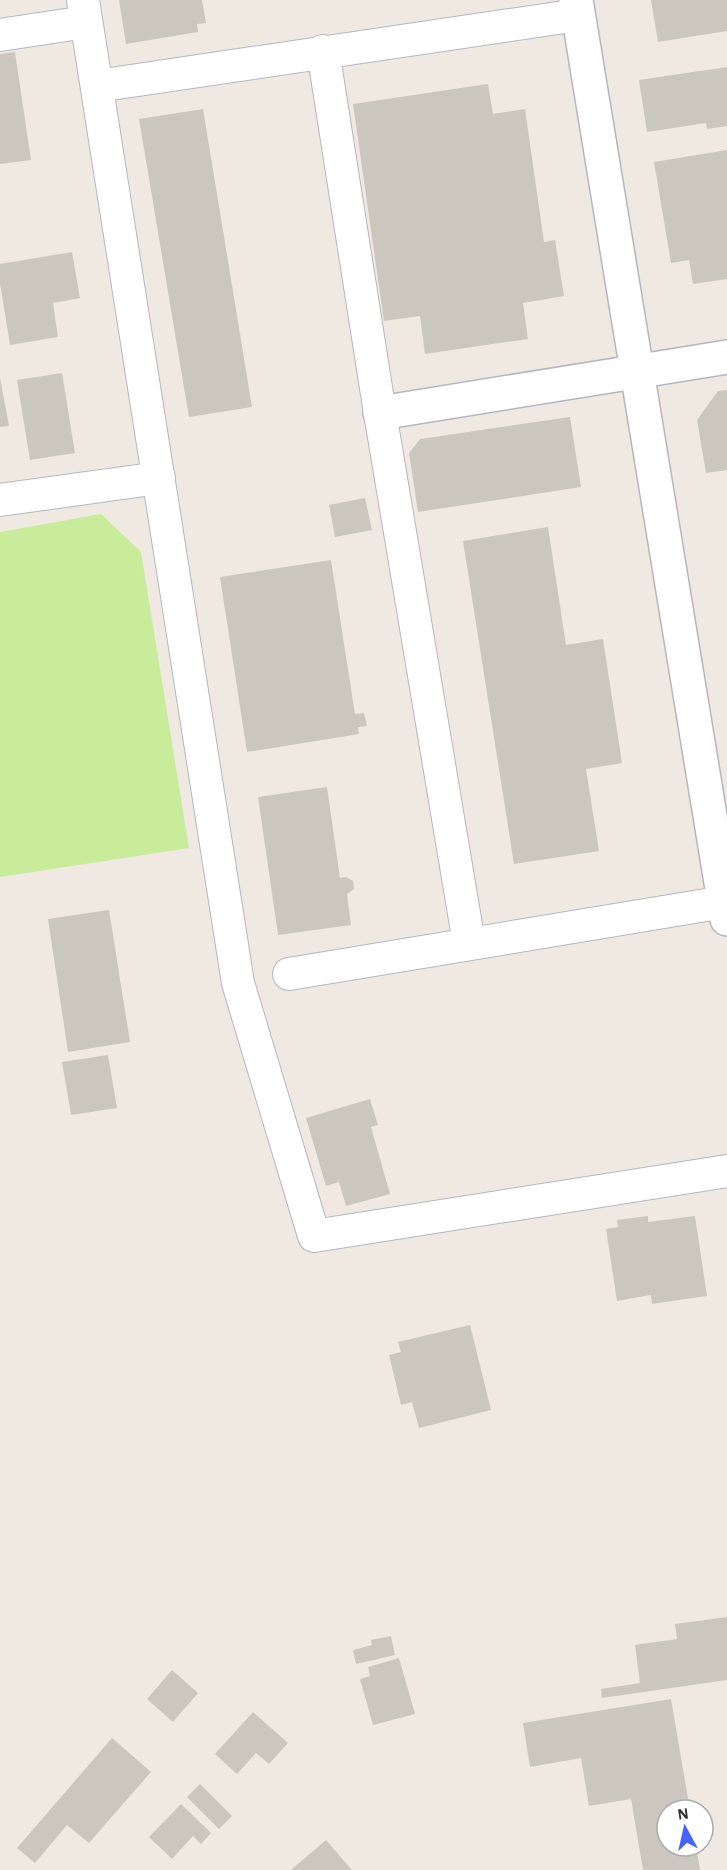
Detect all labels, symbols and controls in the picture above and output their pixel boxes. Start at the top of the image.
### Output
north arrow [655,1798,715,1858]
text: N [676,1805,690,1823]

